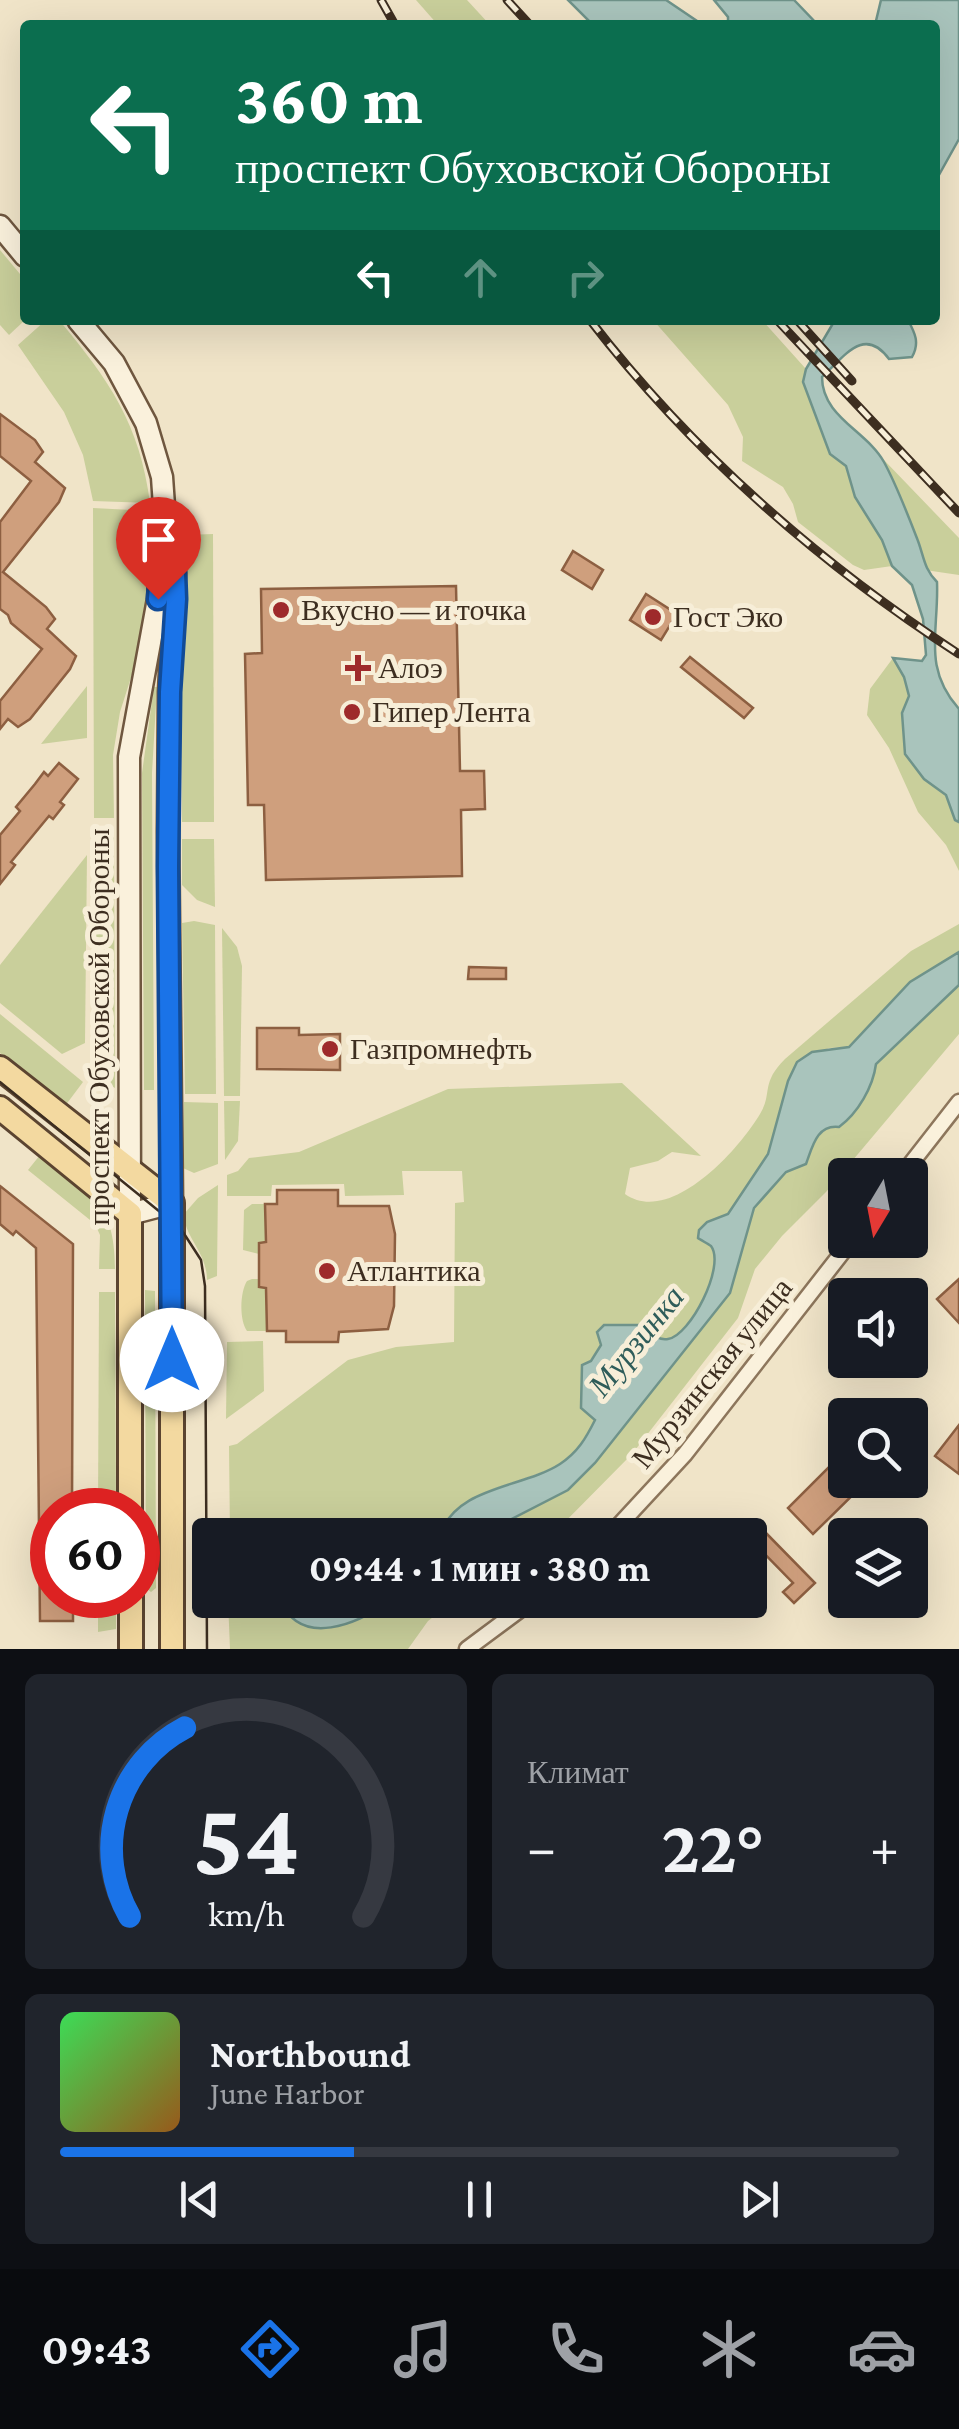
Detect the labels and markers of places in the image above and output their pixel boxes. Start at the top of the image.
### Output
pin [116,497,201,600]
place label: Вкусно — и точка [301,593,526,626]
marker: Вкусно — и точка [270,599,292,621]
place label: Гост Эко [673,600,783,633]
marker: Гост Эко [642,606,664,628]
place label: Алоэ [378,651,443,684]
marker: Алоэ [347,657,369,679]
place label: Гипер Лента [372,695,531,728]
marker: Гипер Лента [341,701,363,723]
place label: Газпромнефть [350,1032,532,1065]
marker: Газпромнефть [319,1038,341,1060]
place label: Атлантика [347,1254,480,1287]
marker: Атлантика [316,1260,338,1282]

